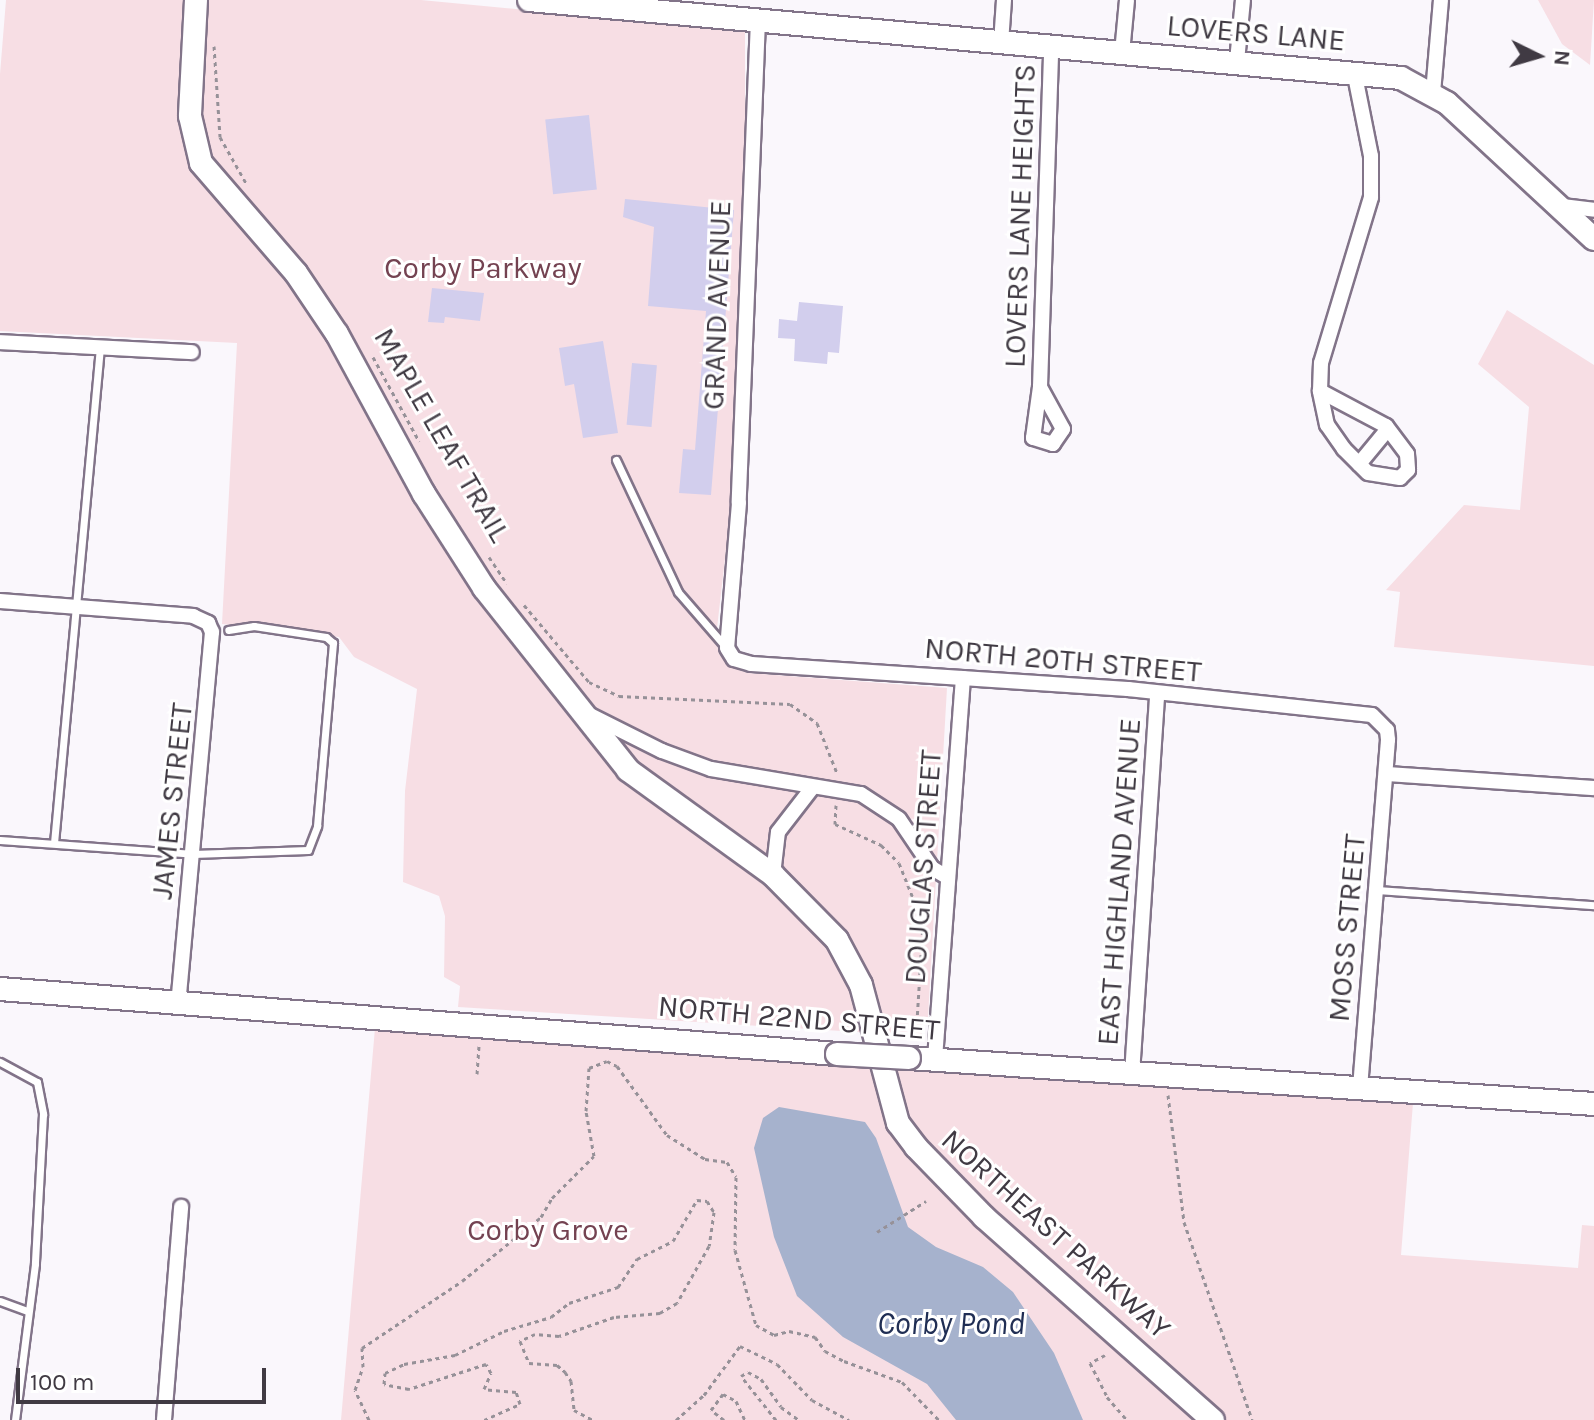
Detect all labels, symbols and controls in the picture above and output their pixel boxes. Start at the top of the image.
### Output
street label: LOVERS LANE [1165,7,1347,59]
north arrow [1498,16,1578,96]
text: N [1548,49,1576,67]
street label: LOVERS LANE HEIGHTS [997,63,1043,369]
street label: GRAND AVENUE [695,200,739,410]
park label: Corby Parkway [384,250,582,286]
street label: MAPLE LEAF TRAIL [366,322,518,548]
street label: NORTH 20TH STREET [923,630,1203,690]
street label: JAMES STREET [144,701,200,901]
street label: EAST HIGHLAND AVENUE [1090,717,1148,1047]
street label: DOUGLAS STREET [897,749,949,985]
street label: MOSS STREET [1321,833,1373,1023]
street label: NORTH 22ND STREET [657,988,941,1048]
street label: NORTHEAST PARKWAY [934,1122,1178,1346]
park label: Corby Grove [467,1212,629,1248]
water label: Corby Pond [877,1305,1025,1343]
scale bar [20,1352,270,1402]
text: 100 m [30,1368,95,1396]

